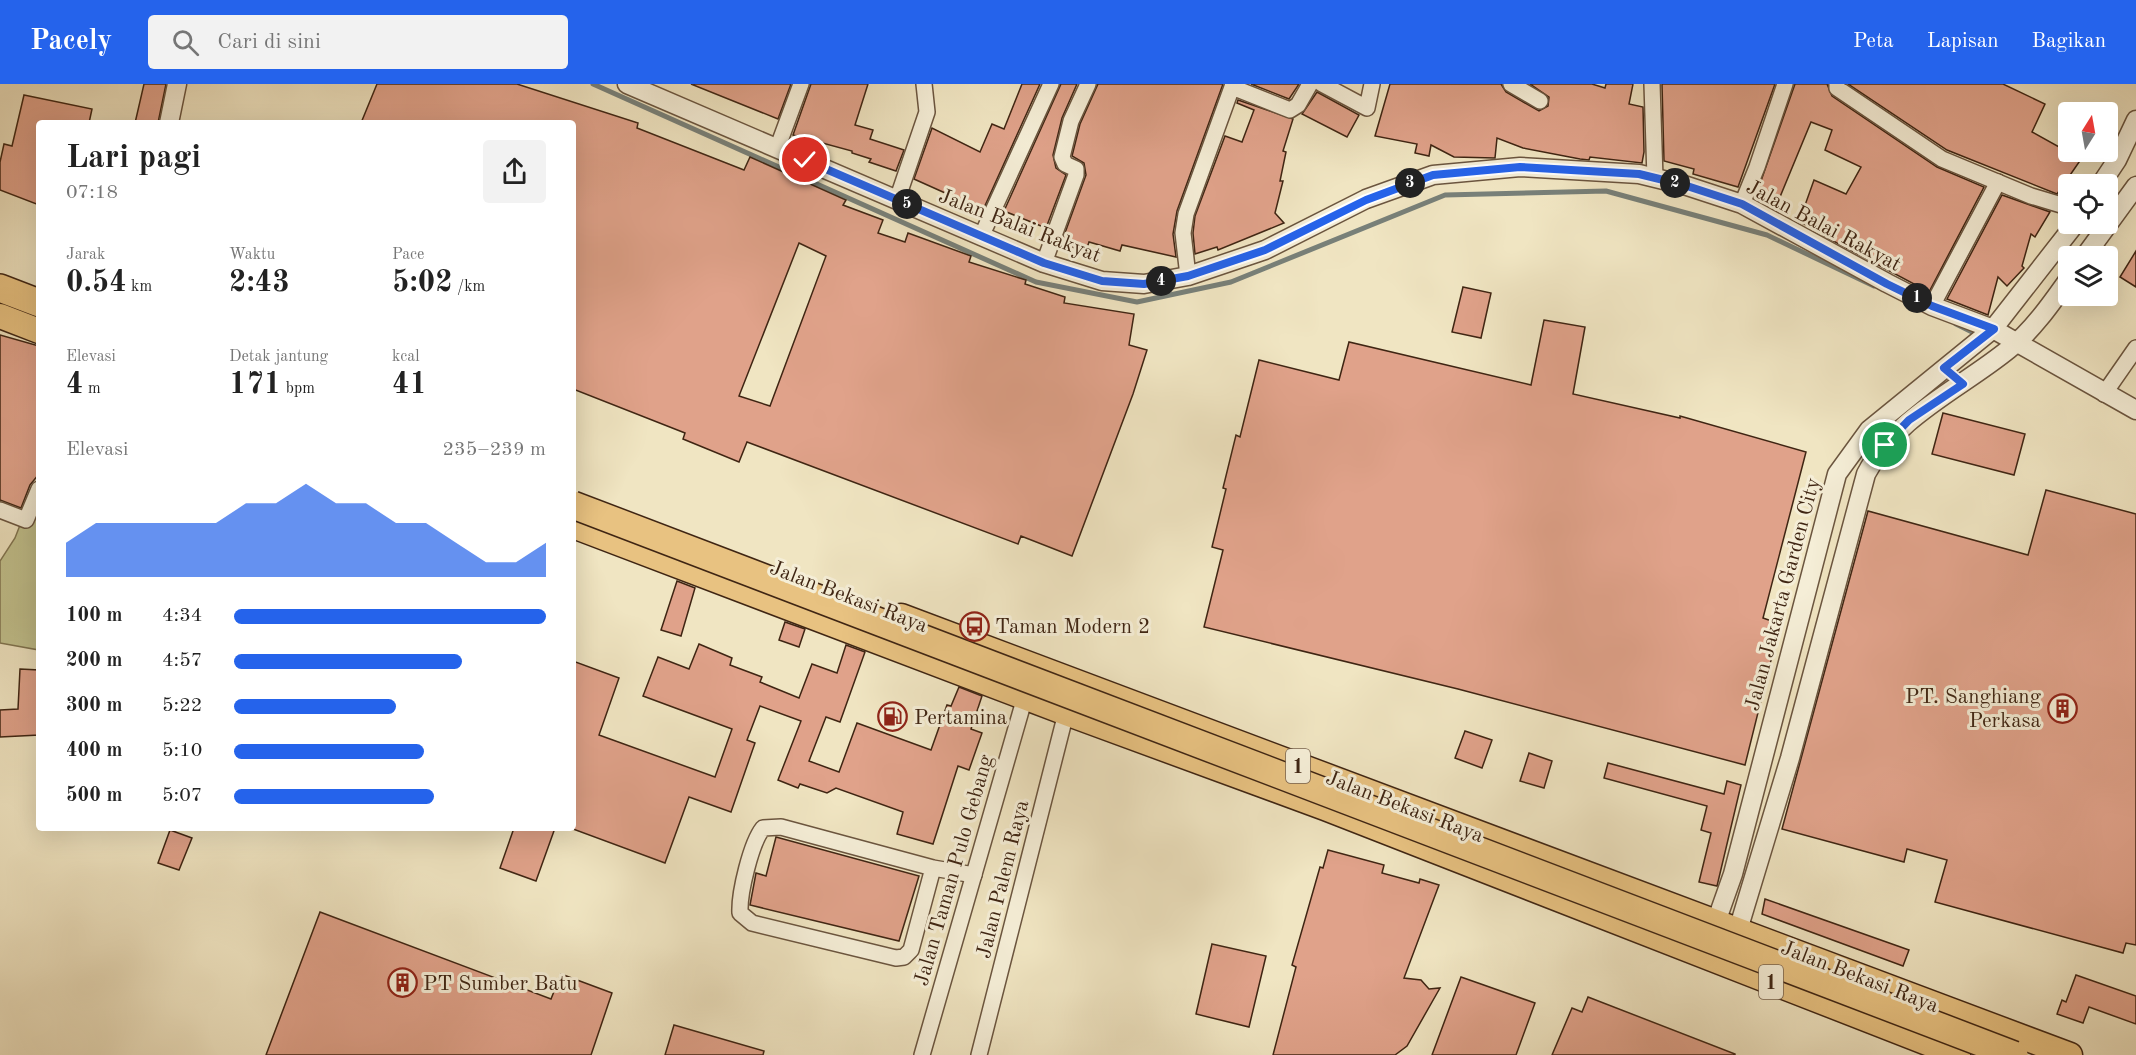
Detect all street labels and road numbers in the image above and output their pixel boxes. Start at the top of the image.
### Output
street label: Jalan Balai Rakyat [1742,177,1904,276]
street label: Jalan Balai Rakyat [935,186,1103,267]
street label: Jalan Jakarta Garden City [1742,476,1825,713]
street label: Jalan Bekasi Raya [767,558,930,637]
road number: 1 [1286,749,1310,783]
street label: Jalan Taman Pulo Gebang [911,752,998,988]
street label: Jalan Bekasi Raya [1323,768,1486,847]
street label: Jalan Palem Raya [974,798,1033,961]
street label: Jalan Bekasi Raya [1778,938,1941,1017]
road number: 1 [1759,965,1783,999]

